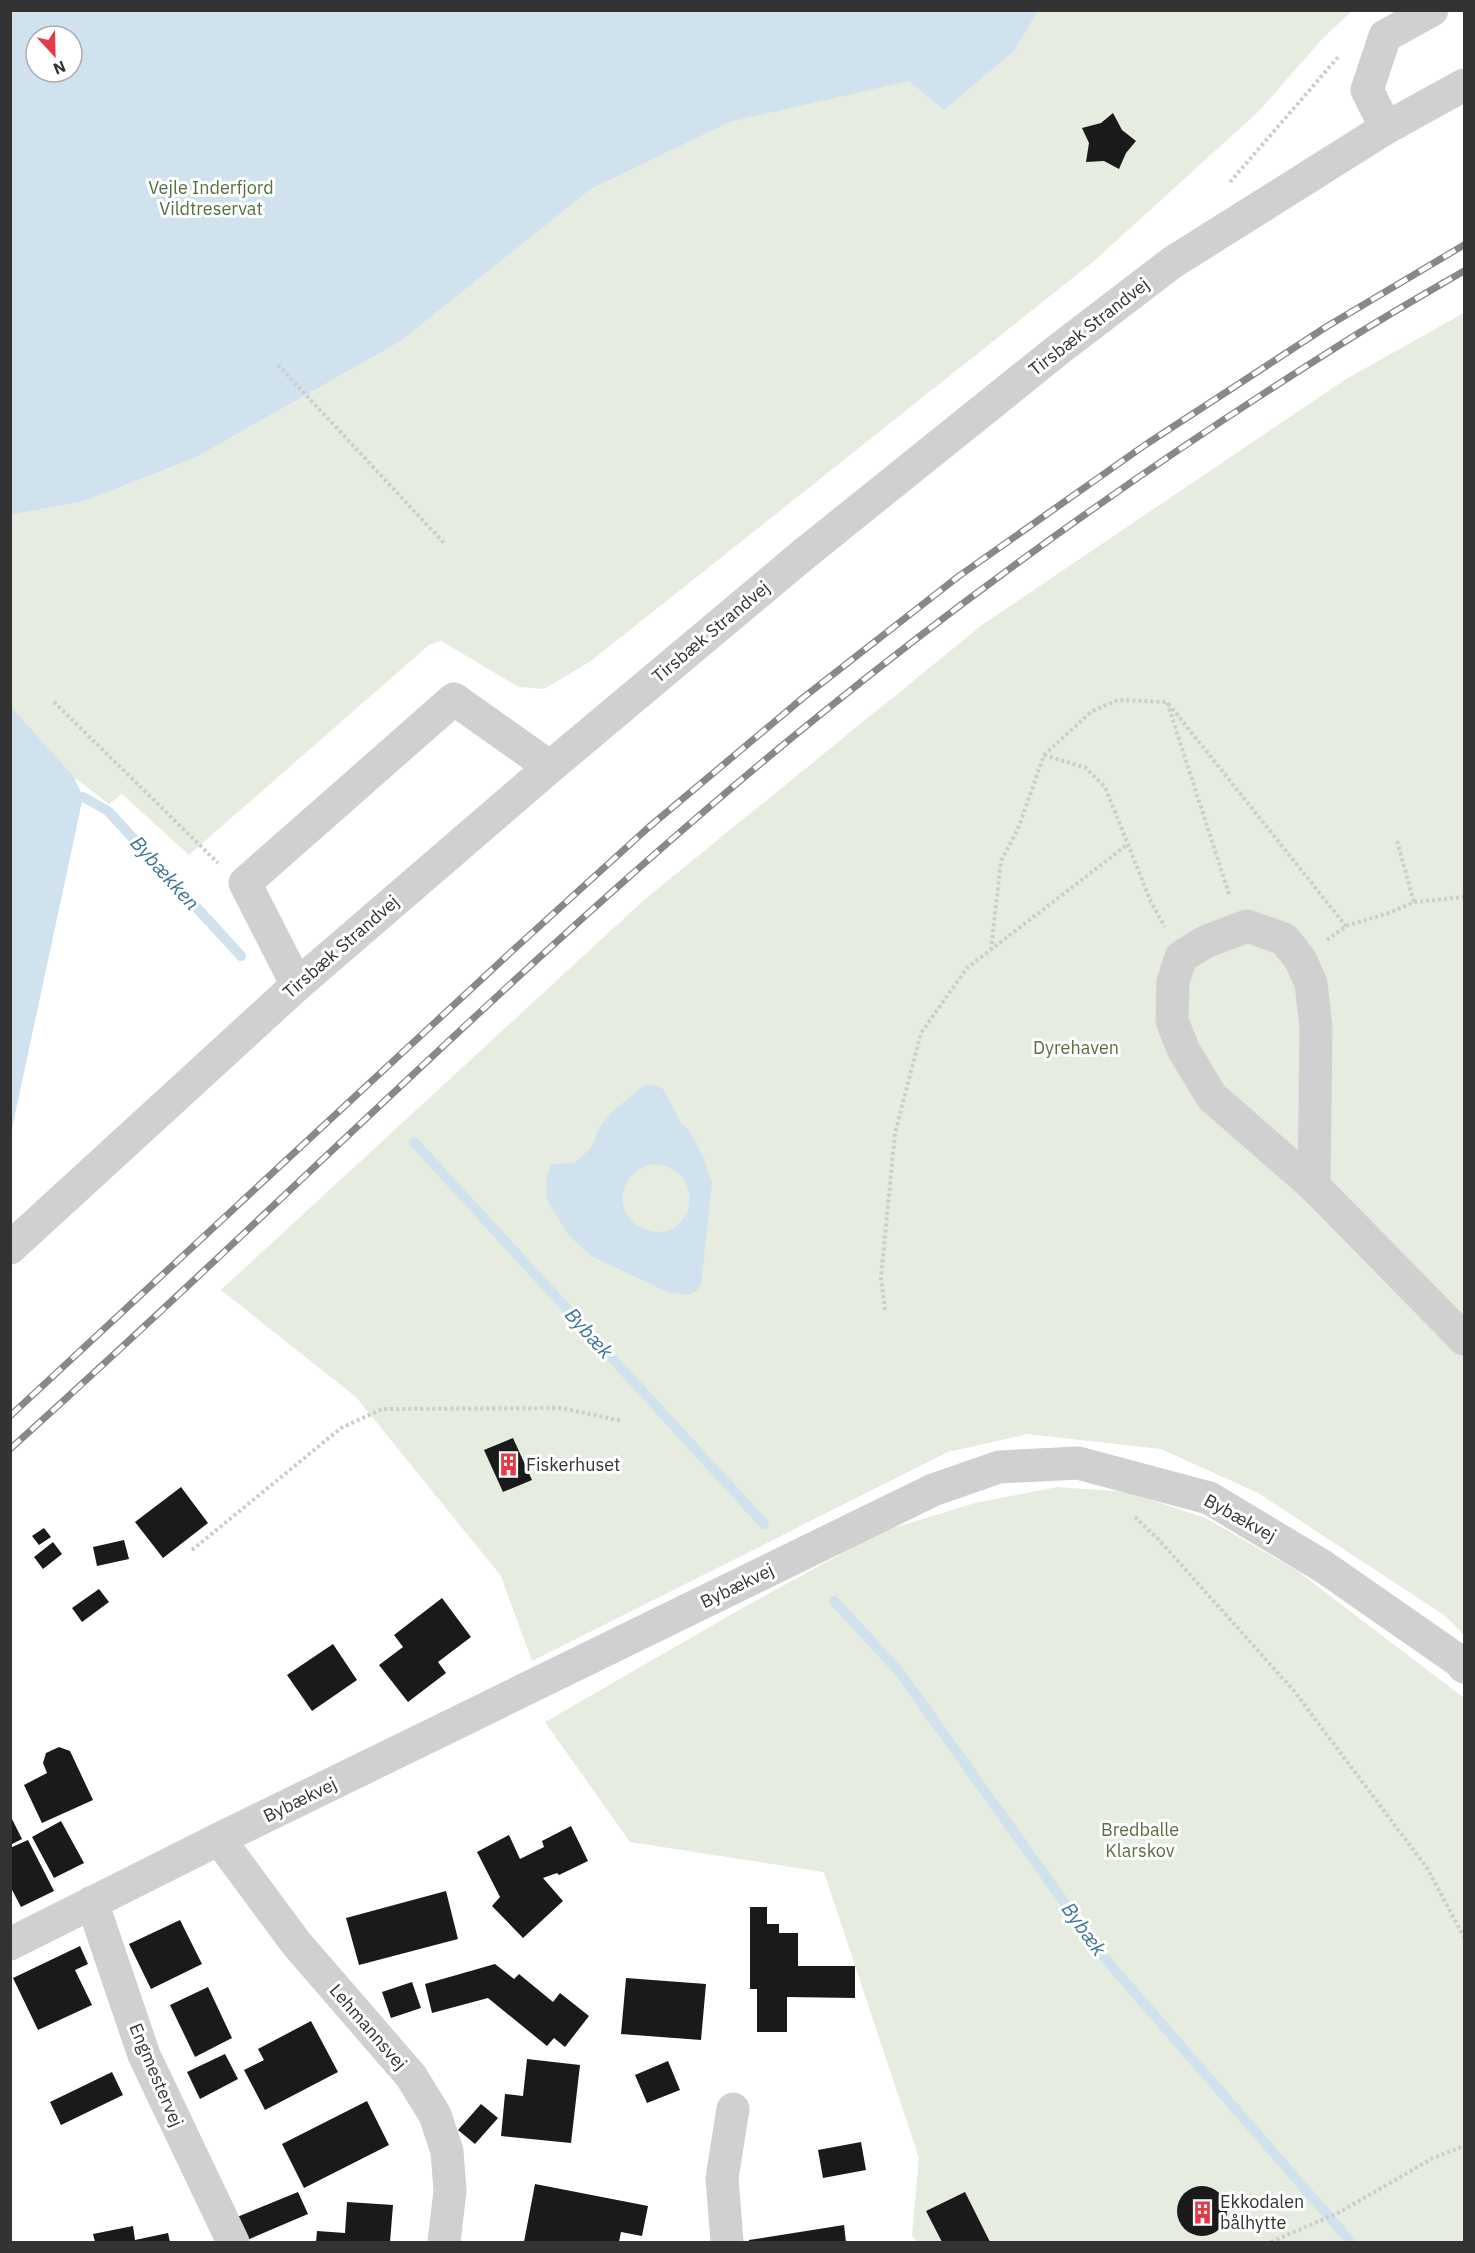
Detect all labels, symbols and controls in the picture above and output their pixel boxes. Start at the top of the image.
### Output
north arrow [24,24,84,84]
text: N [50,56,69,79]
park label: Vejle Inderfjord Vildtreservat [148,176,274,220]
street label: Tirsbæk Strandvej [1024,272,1154,381]
street label: Tirsbæk Strandvej [647,576,774,688]
water label: Bybækken [125,830,206,916]
street label: Tirsbæk Strandvej [278,890,404,1003]
park label: Dyrehaven [1033,1036,1119,1059]
water label: Bybæk [559,1301,620,1364]
building icon: Fiskerhuset [495,1452,521,1478]
place label: Fiskerhuset [526,1453,620,1476]
street label: Bybækvej [1200,1488,1280,1547]
street label: Bybækvej [696,1558,777,1613]
street label: Bybækvej [259,1772,340,1827]
park label: Bredballe Klarskov [1101,1818,1179,1862]
water label: Bybæk [1056,1897,1113,1961]
street label: Lehmannsvej [325,1979,412,2074]
street label: Engmestervej [124,2019,189,2130]
place label: Ekkodalen bålhytte [1220,2190,1304,2234]
building icon: Ekkodalen bålhytte [1189,2199,1215,2225]

